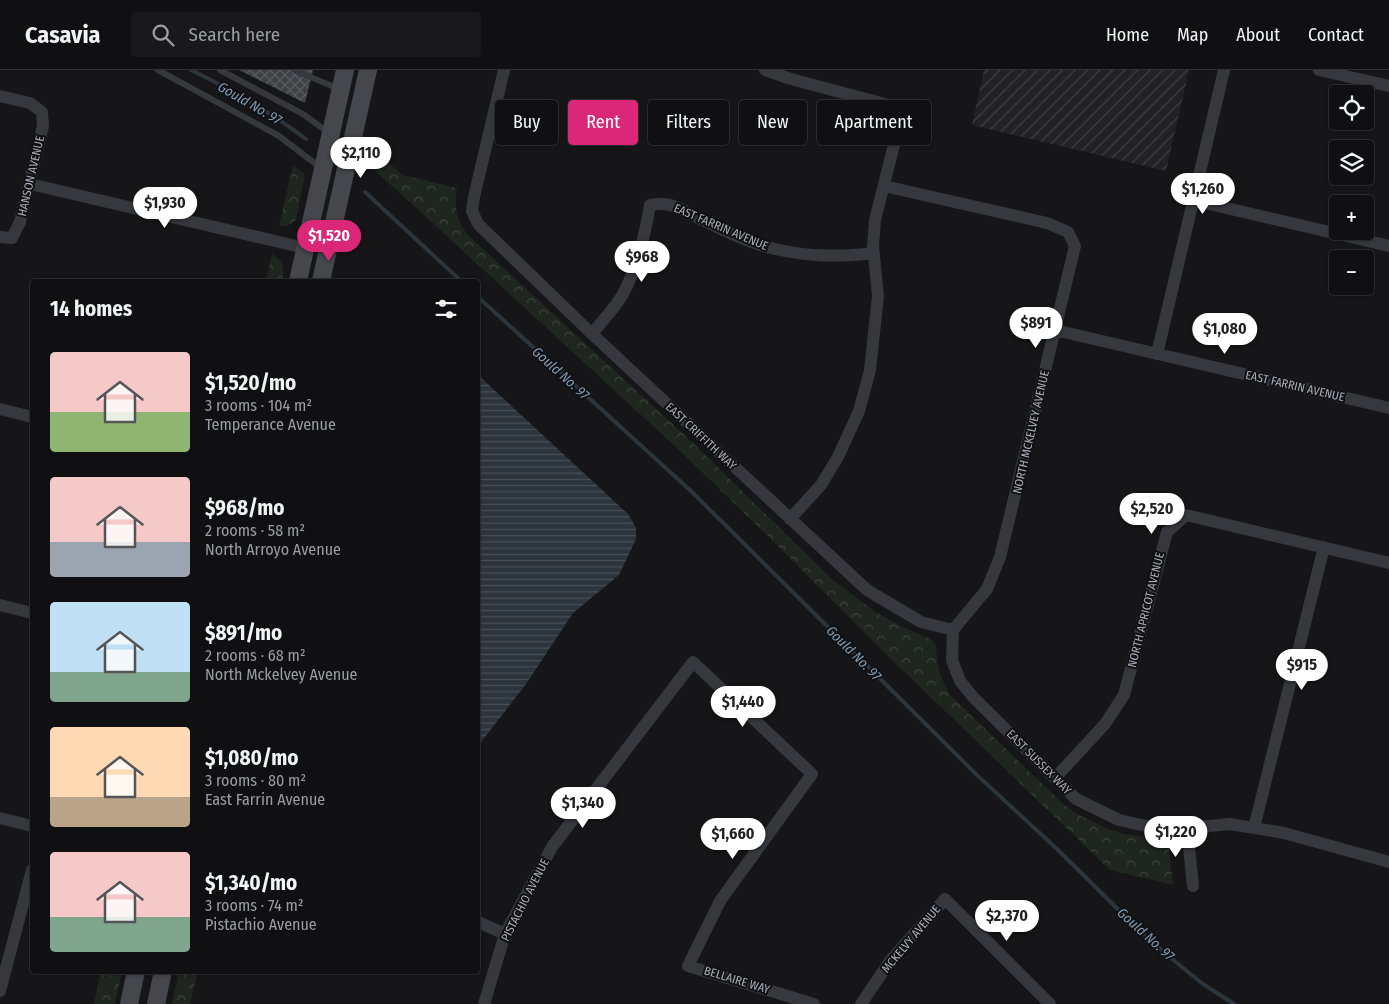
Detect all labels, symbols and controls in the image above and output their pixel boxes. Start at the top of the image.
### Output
search box [131,12,481,57]
text: Casavia [25,21,101,49]
icon: search [149,21,177,49]
text: Search here [189,23,280,46]
text: Home [1106,24,1149,46]
text: Map [1177,24,1208,46]
text: About [1236,24,1280,46]
text: Contact [1308,24,1364,46]
water label: Gould No. 97 [215,78,285,129]
map controls [1329,85,1374,295]
button: locate [1329,85,1374,130]
chip: Buy [495,100,558,145]
chip: Rent [568,100,638,145]
chip: Filters [648,100,729,145]
chip: New [739,100,807,145]
chip: Apartment [817,100,931,145]
street label: HANSON AVENUE [15,134,47,218]
pin: $2,110 [320,136,402,179]
button: layers [1329,140,1374,185]
text: $2,110 [341,143,381,162]
pin: $1,260 [1162,172,1244,215]
text: $1,260 [1182,179,1224,198]
pin: $1,930 [124,186,206,229]
text: $1,930 [144,193,186,212]
button: + [1329,195,1374,240]
street label: EAST FARRIN AVENUE [672,201,771,253]
pin: $1,520 [288,220,370,262]
text: $1,520 [308,226,350,245]
pin: $968 [612,240,672,283]
text: $968 [626,247,658,266]
button: − [1329,250,1374,295]
icon: filters [432,295,460,323]
text: 14 homes [50,296,132,322]
pin: $891 [1006,306,1066,349]
pin: $1,080 [1184,312,1266,355]
text: $891 [1020,313,1052,332]
text: $1,080 [1203,319,1247,338]
water label: Gould No. 97 [529,343,593,404]
street label: EAST FARRIN AVENUE [1244,368,1346,404]
street label: NORTH MCKELVEY AVENUE [1010,369,1052,495]
text: $1,520/mo [205,370,296,396]
icon: home [90,372,150,432]
text: 3 rooms · 104 m² [205,396,312,415]
street label: EAST CRIFFITH WAY [663,400,739,472]
text: Temperance Avenue [205,415,336,434]
pin: $2,520 [1111,492,1193,535]
text: $968/mo [205,495,285,521]
icon: home [90,497,150,557]
text: $2,520 [1131,499,1173,518]
text: 2 rooms · 58 m² [205,521,305,540]
text: North Arroyo Avenue [205,540,341,559]
street label: NORTH APRICOT AVENUE [1125,551,1167,669]
text: $891/mo [205,620,282,646]
icon: home [90,622,150,682]
water label: Gould No. 97 [823,622,885,685]
text: 2 rooms · 68 m² [205,646,306,665]
pin: $915 [1272,648,1332,691]
text: $915 [1287,655,1317,674]
text: North Mckelvey Avenue [205,665,358,684]
pin: $1,440 [702,686,784,728]
text: $1,440 [722,692,764,711]
street label: EAST SUSSEX WAY [1004,727,1074,797]
text: $1,080/mo [205,745,299,771]
icon: home [90,747,150,807]
text: 3 rooms · 80 m² [205,771,306,790]
pin: $1,340 [542,786,624,829]
text: East Farrin Avenue [205,790,325,809]
text: $1,340 [562,793,604,812]
pin: $1,220 [1135,816,1217,858]
pin: $1,660 [692,818,774,860]
text: $1,220 [1155,822,1197,841]
text: $1,660 [711,824,755,843]
street label: PISTACHIO AVENUE [498,856,552,944]
text: $1,340/mo [205,870,297,896]
icon: home [90,872,150,932]
text: 3 rooms · 74 m² [205,896,303,915]
pin: $2,370 [966,900,1048,942]
street label: MCKELVY AVENUE [879,902,944,976]
water label: Gould No. 97 [1114,904,1178,965]
text: $2,370 [986,906,1028,925]
text: Pistachio Avenue [205,915,317,934]
street label: BELLAIRE WAY [702,963,772,997]

